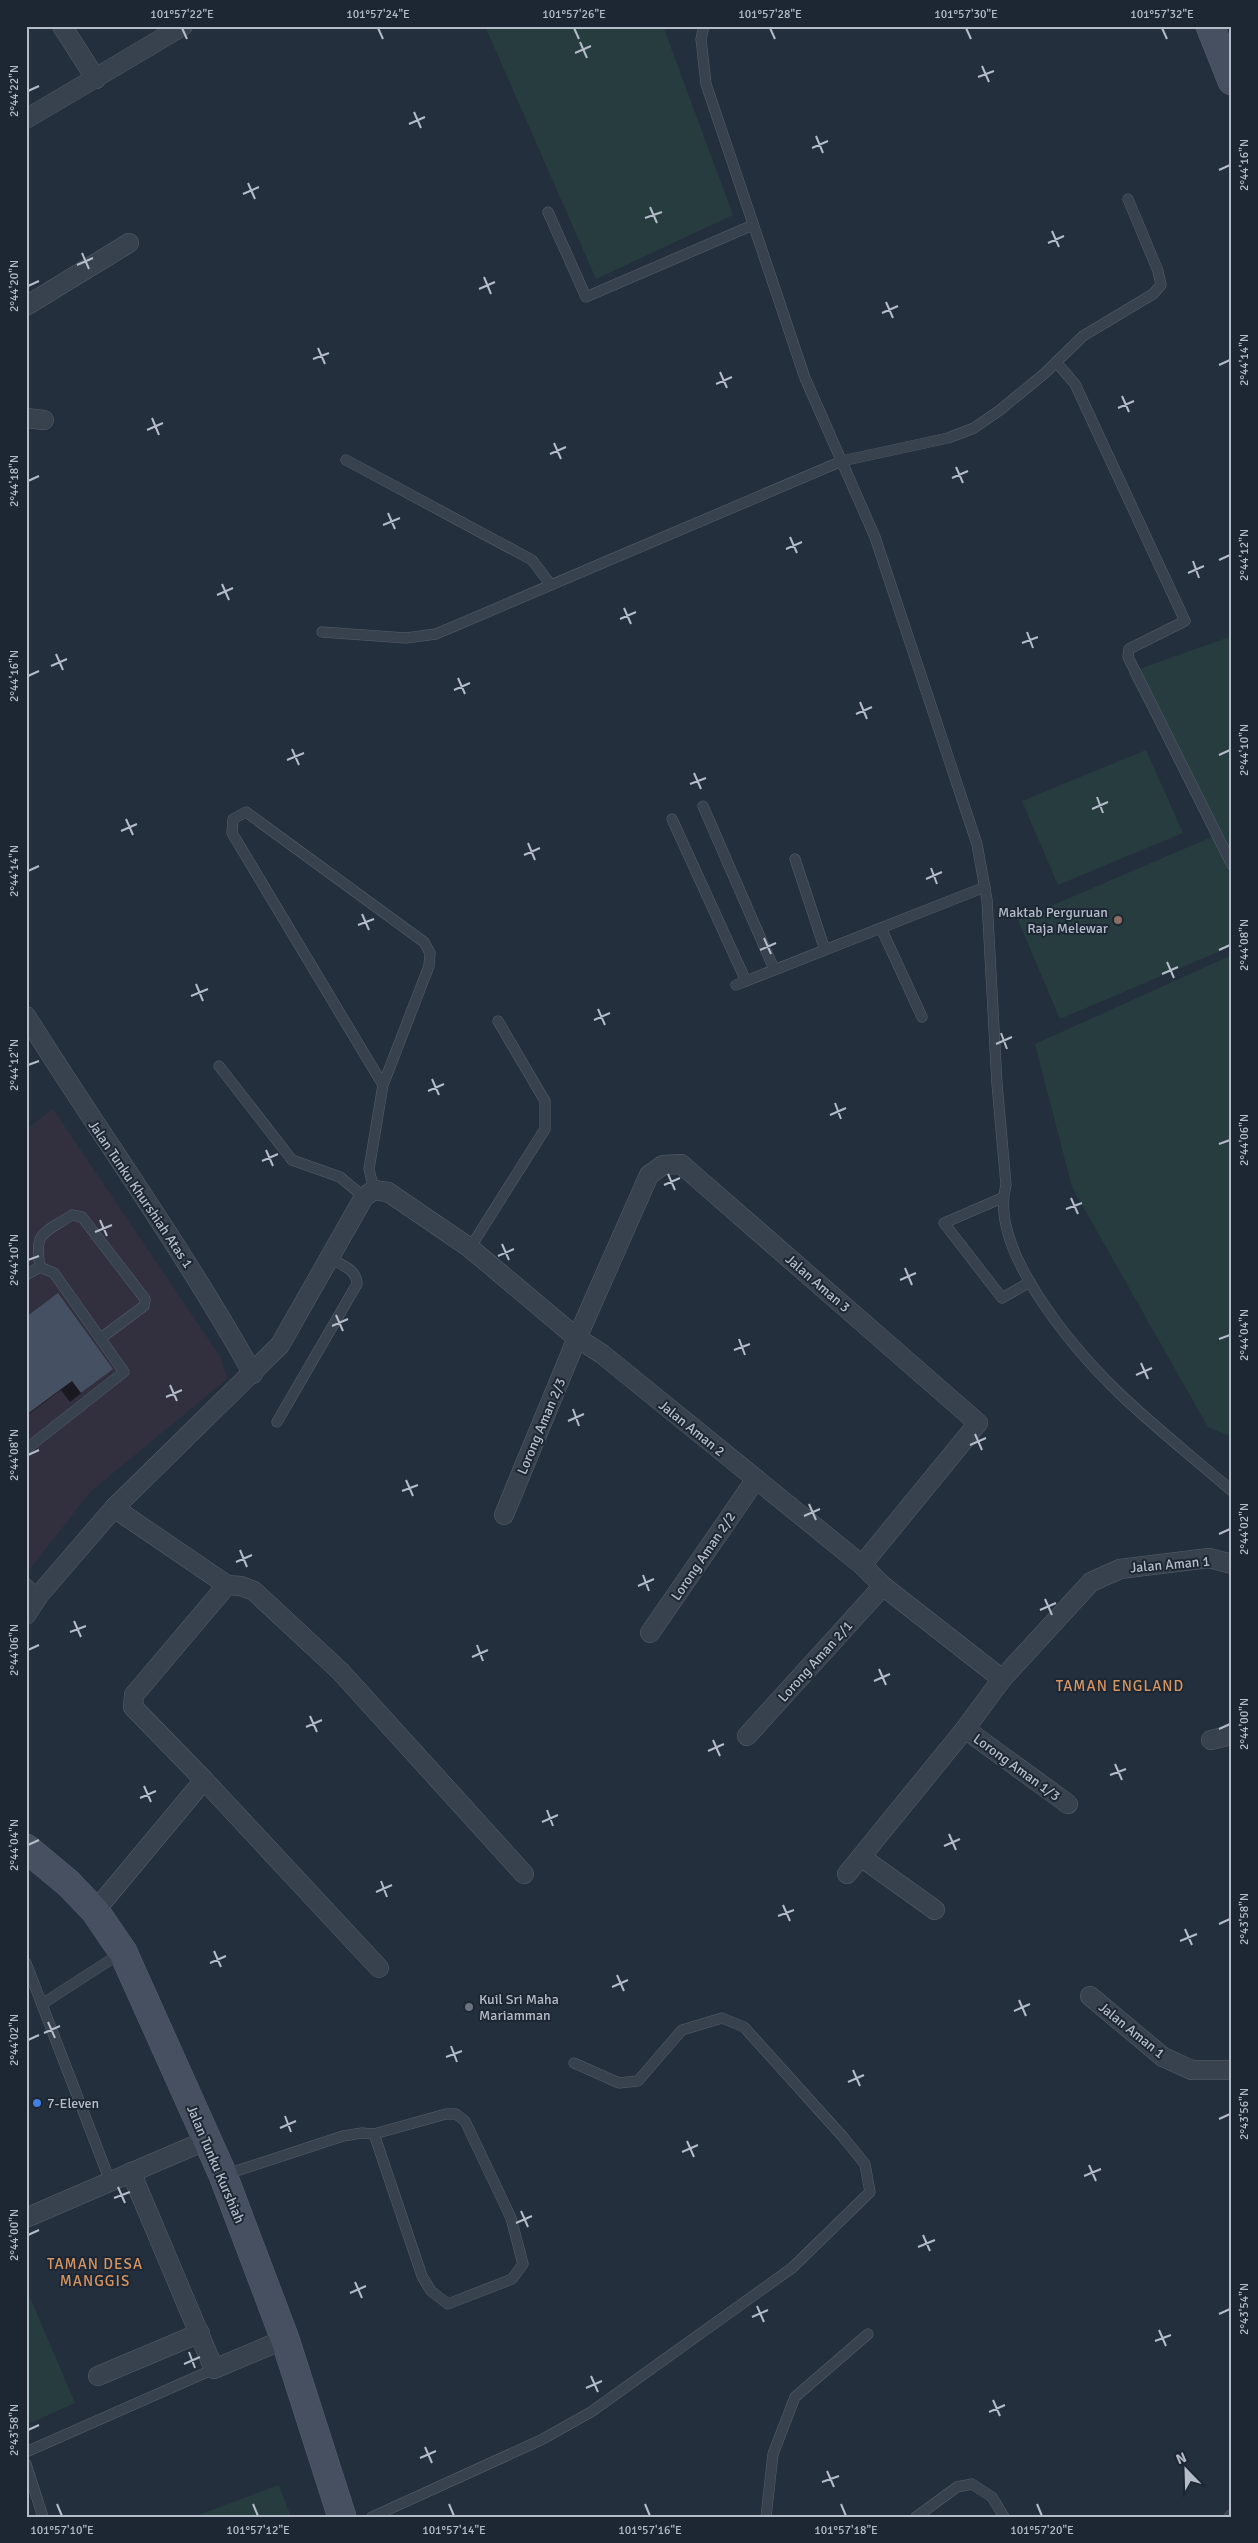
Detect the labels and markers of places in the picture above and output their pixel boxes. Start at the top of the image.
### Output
place label: Maktab Perguruan Raja Melewar [998,904,1109,937]
marker: Maktab Perguruan Raja Melewar [1112,914,1124,926]
place label: Kuil Sri Maha Mariamman [479,1991,559,2024]
marker: Kuil Sri Maha Mariamman [463,2001,475,2013]
place label: 7-Eleven [47,2095,99,2112]
marker: 7-Eleven [31,2097,43,2109]

